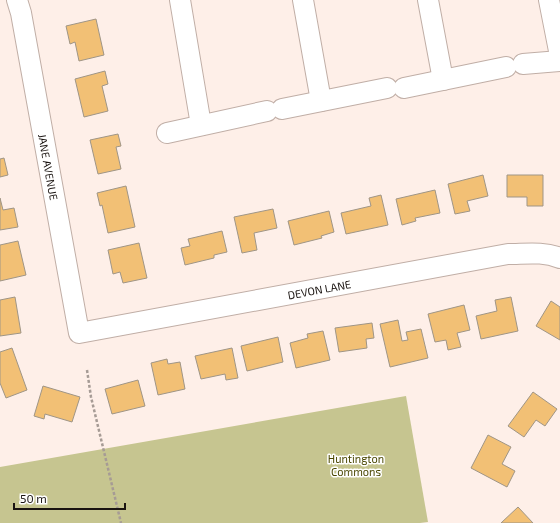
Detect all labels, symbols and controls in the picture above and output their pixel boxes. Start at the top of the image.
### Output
street label: JANE AVENUE [36,133,61,201]
street label: DEVON LANE [286,277,352,301]
park label: Huntington Commons [328,452,384,478]
scale bar [14,485,125,511]
text: 50 m [20,491,47,505]

